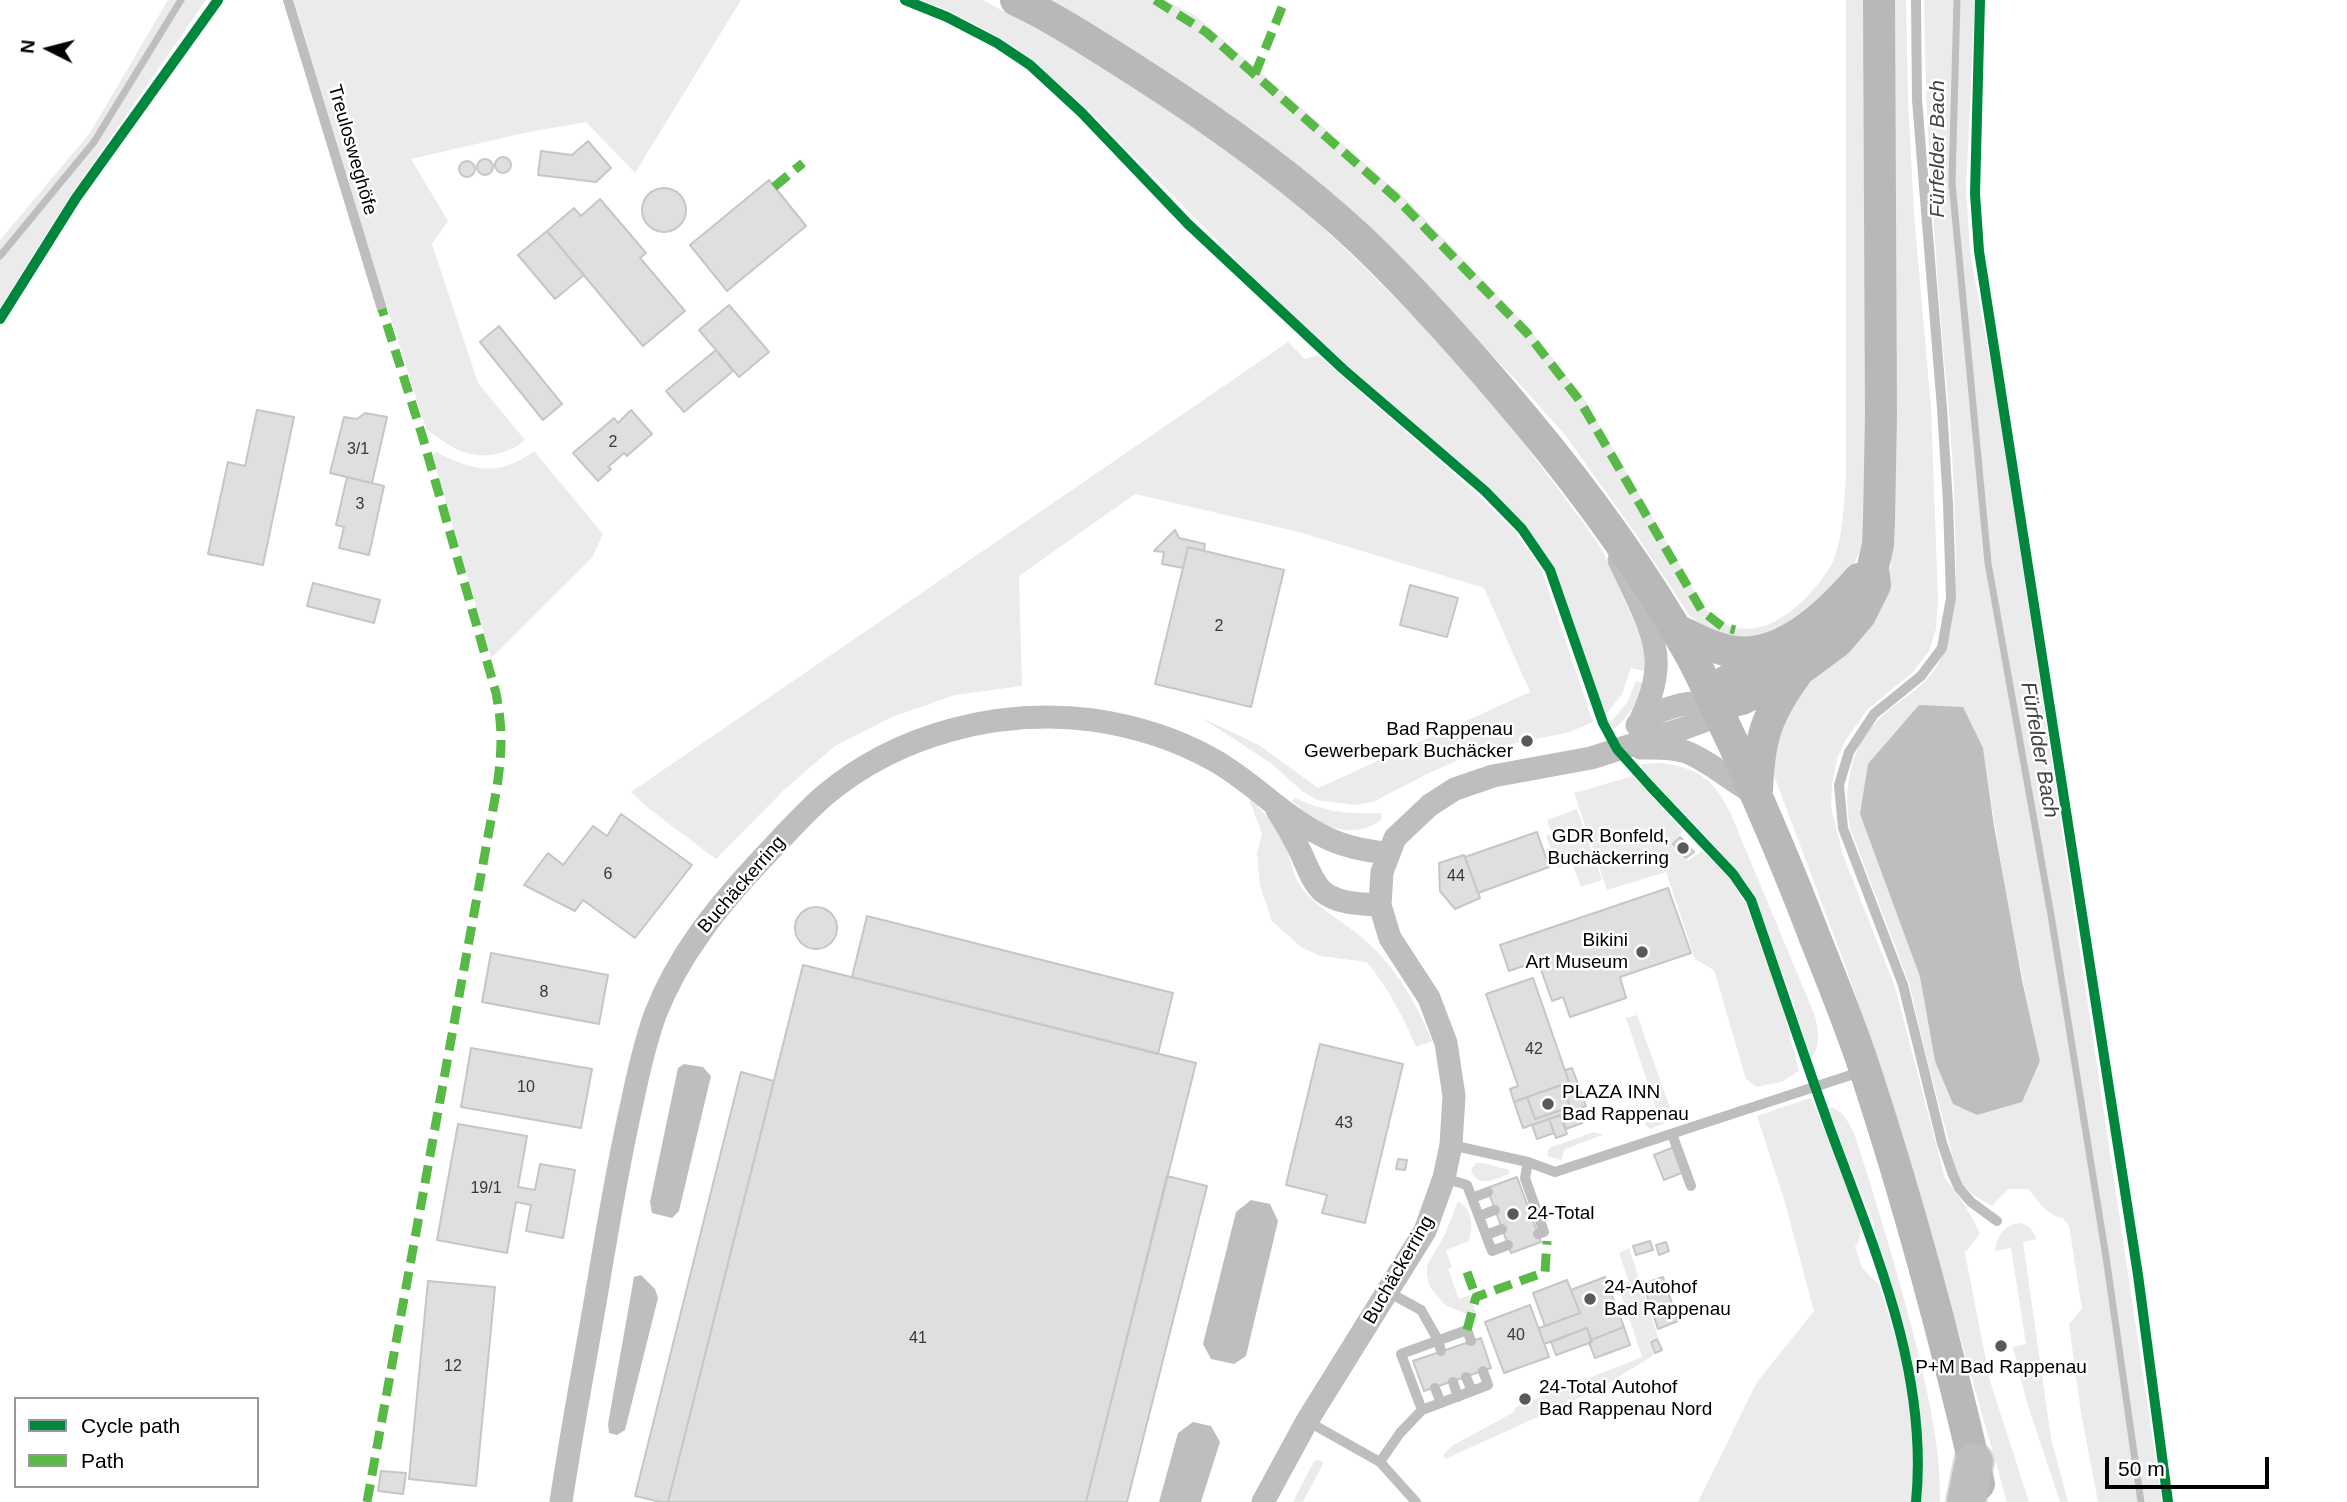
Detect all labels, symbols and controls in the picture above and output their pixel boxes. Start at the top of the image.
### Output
north arrow [14,14,84,84]
text: N [16,39,39,55]
water label: Fürfelder Bach [1925,80,1951,218]
street label: Treulosweghöfe [323,82,381,218]
house number: 2 [609,433,617,453]
house number: 3/1 [347,440,369,460]
house number: 3 [356,495,364,515]
house number: 2 [1215,617,1223,637]
water label: Fürfelder Bach [2015,680,2063,820]
place label: Bad Rappenau Gewerbepark Buchäcker [1304,719,1513,763]
marker: Bad Rappenau Gewerbepark Buchäcker [1519,733,1535,749]
place label: GDR Bonfeld, Buchäckerring [1548,826,1669,870]
street label: Buchäckerring [694,832,790,938]
marker: GDR Bonfeld, Buchäckerring [1675,840,1691,856]
house number: 6 [604,865,612,885]
house number: 44 [1447,867,1465,887]
place label: Bikini Art Museum [1526,930,1628,974]
marker: Bikini Art Museum [1634,944,1650,960]
house number: 8 [540,983,548,1003]
house number: 42 [1525,1040,1543,1060]
house number: 10 [517,1078,535,1098]
place label: PLAZA INN Bad Rappenau [1562,1082,1689,1126]
marker: PLAZA INN Bad Rappenau [1540,1096,1556,1112]
house number: 43 [1335,1114,1353,1134]
house number: 19/1 [470,1179,502,1199]
place label: 24-Total [1527,1203,1595,1225]
marker: 24-Total [1505,1206,1521,1222]
street label: Buchäckerring [1359,1212,1439,1328]
place label: 24-Autohof Bad Rappenau [1604,1277,1731,1321]
marker: 24-Autohof Bad Rappenau [1582,1291,1598,1307]
house number: 40 [1507,1326,1525,1346]
house number: 41 [909,1329,927,1349]
marker: P+M Bad Rappenau [1993,1338,2009,1354]
house number: 12 [444,1357,462,1377]
place label: P+M Bad Rappenau [1915,1357,2087,1379]
place label: 24-Total Autohof Bad Rappenau Nord [1539,1377,1712,1421]
marker: 24-Total Autohof Bad Rappenau Nord [1517,1391,1533,1407]
legend [14,1397,259,1488]
text: Cycle path [81,1414,180,1437]
scale bar [2109,1442,2274,1486]
text: Path [81,1449,124,1472]
text: 50 m [2118,1457,2165,1480]

